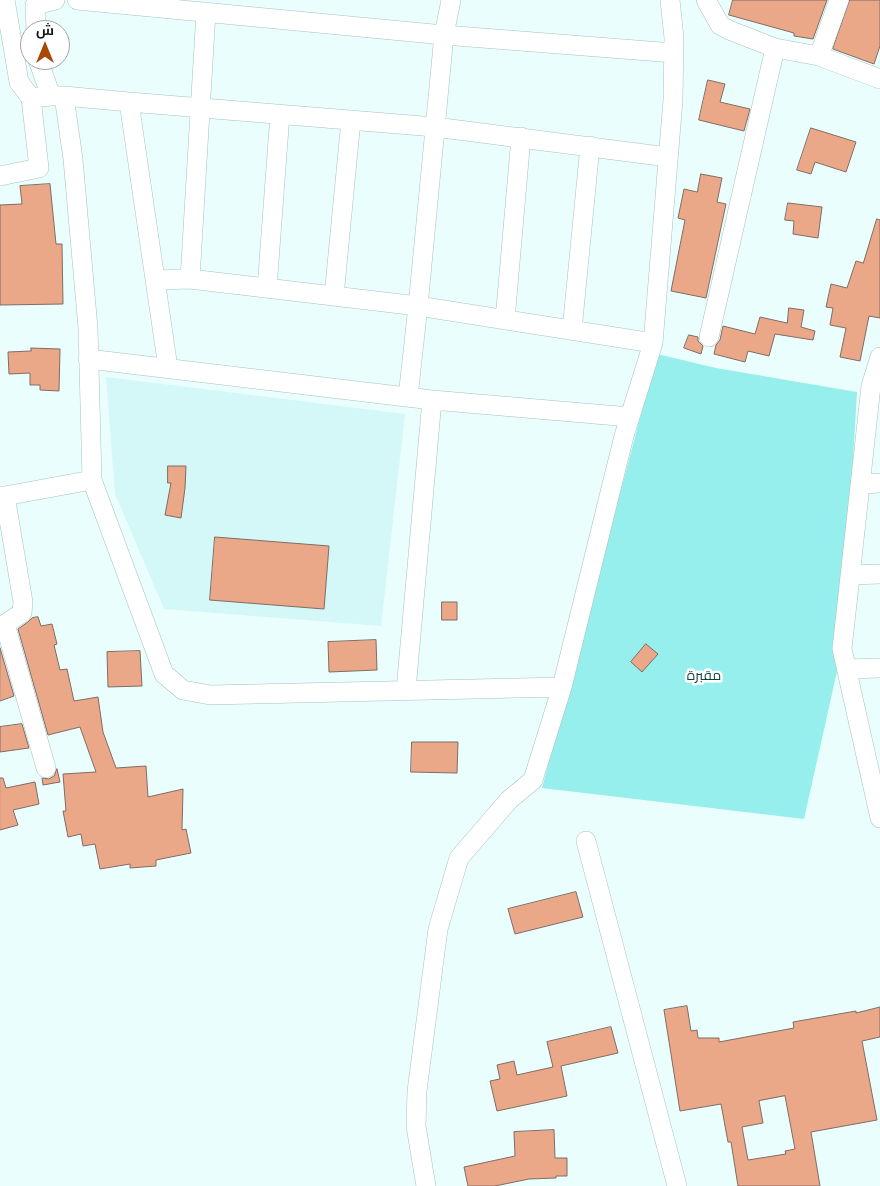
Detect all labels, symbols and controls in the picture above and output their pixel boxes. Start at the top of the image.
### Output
north arrow [20,20,70,70]
text: ش [36,22,54,39]
park label: مقبرة [687,668,721,684]

